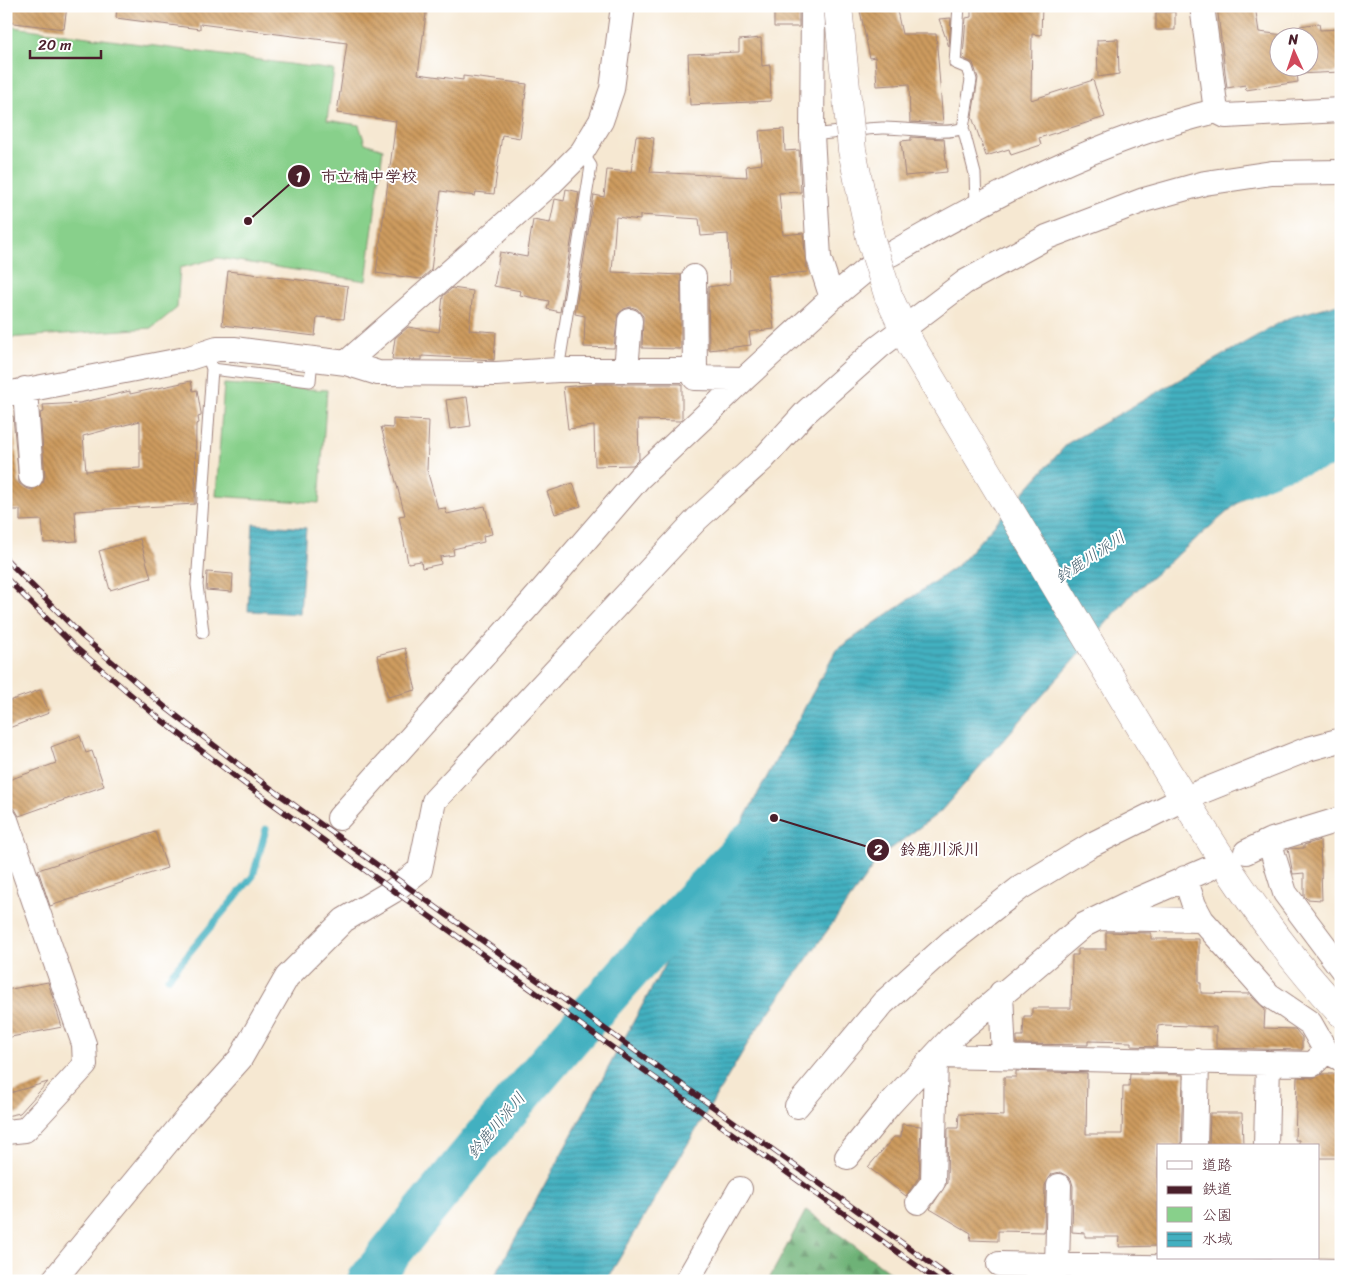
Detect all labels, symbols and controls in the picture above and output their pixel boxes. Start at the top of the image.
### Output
text: N [1287,27,1299,52]
scale bar [30,28,101,60]
north arrow [1270,28,1320,78]
text: 20 m [38,32,72,58]
callout: 市立楠中学校 [286,161,427,192]
text: 市立楠中学校 [321,162,417,191]
text: 1 [296,164,303,190]
water label: 鈴鹿川派川 [1049,523,1131,591]
callout: 鈴鹿川派川 [865,834,990,865]
text: 鈴鹿川派川 [900,835,980,864]
text: 2 [873,837,883,863]
water label: 鈴鹿川派川 [459,1085,533,1165]
legend [1157,1144,1320,1260]
text: 道路 [1202,1152,1232,1178]
text: 鉄道 [1202,1176,1232,1202]
text: 公園 [1202,1202,1232,1228]
text: 水域 [1202,1226,1232,1252]

